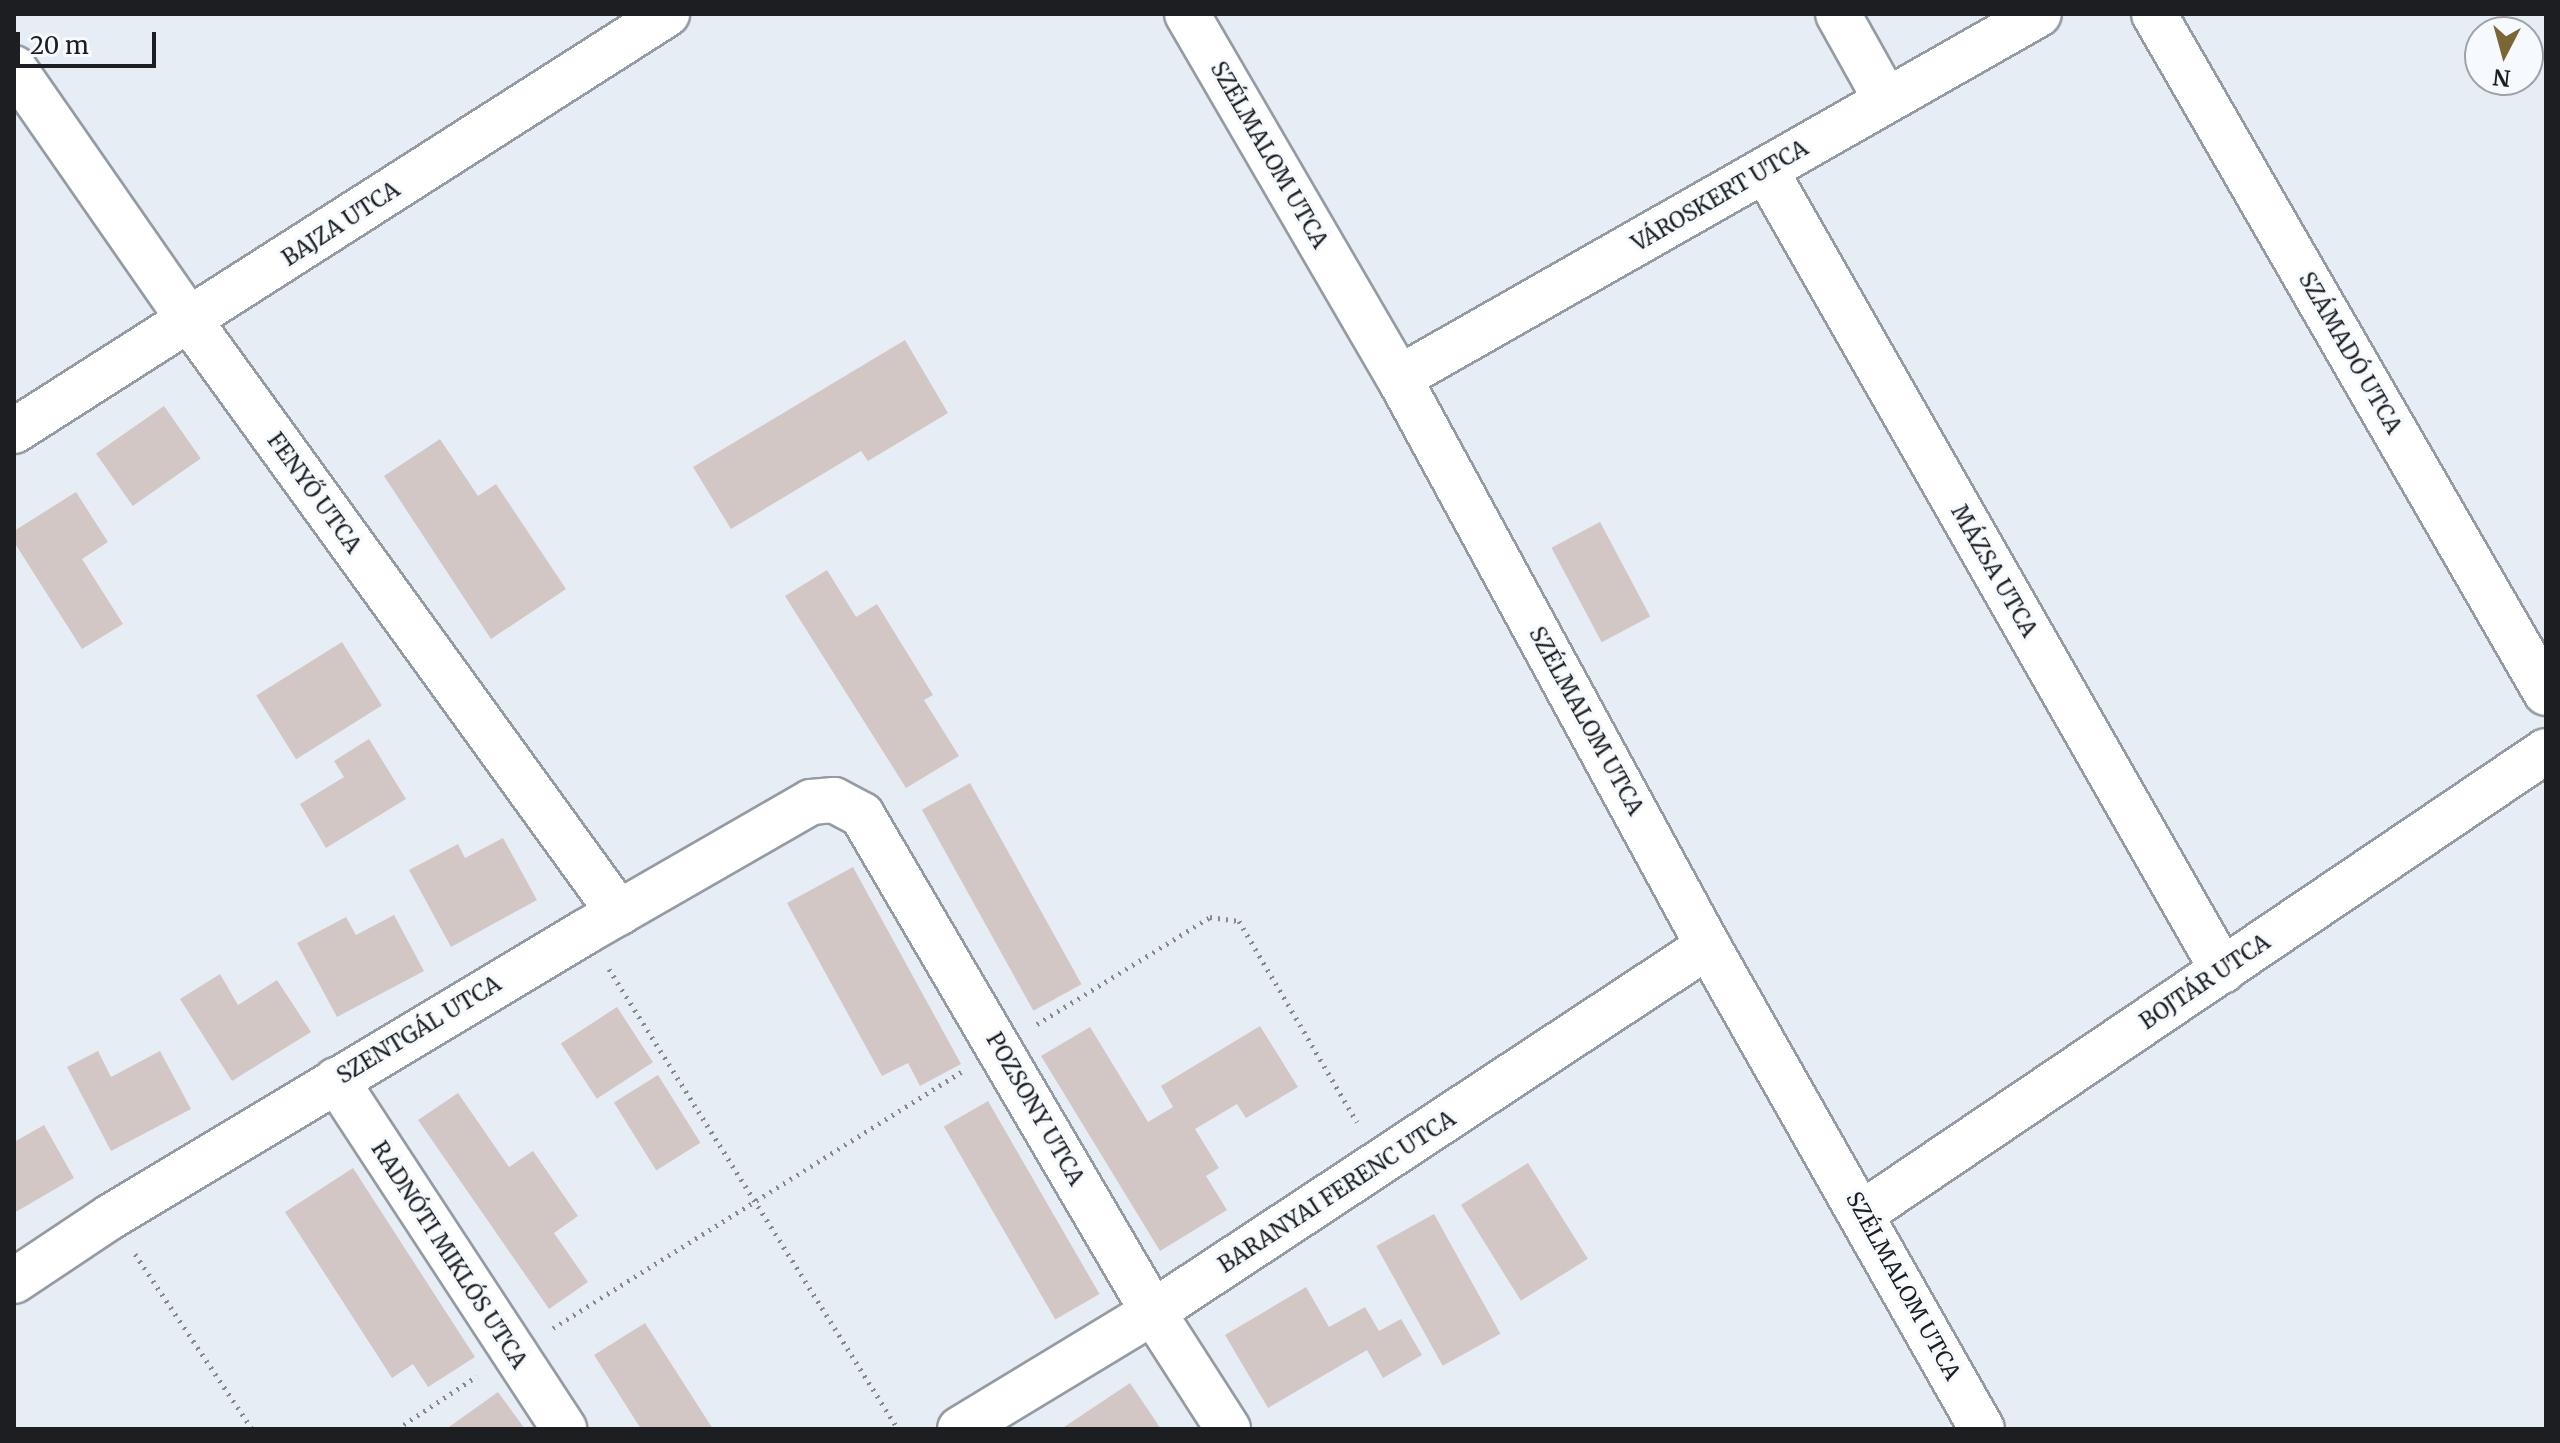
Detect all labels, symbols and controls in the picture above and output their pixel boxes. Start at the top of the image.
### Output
scale bar [20,16,160,66]
north arrow [2464,16,2544,96]
text: 20 m [30,30,89,61]
street label: SZÉLMALOM UTCA [1205,57,1333,253]
text: N [2492,63,2512,93]
street label: VÁROSKERT UTCA [1627,135,1813,257]
street label: BAJZA UTCA [277,176,405,272]
street label: SZÁMADÓ UTCA [2293,268,2407,438]
street label: FENYŐ UTCA [262,428,366,558]
street label: MÁZSA UTCA [1946,500,2042,642]
street label: SZÉLMALOM UTCA [1523,622,1649,820]
street label: BOJTÁR UTCA [2135,929,2275,1035]
street label: SZENTGÁL UTCA [332,971,506,1089]
street label: POZSONY UTCA [981,1028,1089,1190]
street label: BARANYAI FERENC UTCA [1214,1105,1460,1279]
street label: RADNÓTI MIKLÓS UTCA [366,1137,532,1373]
street label: SZÉLMALOM UTCA [1840,1187,1966,1385]

